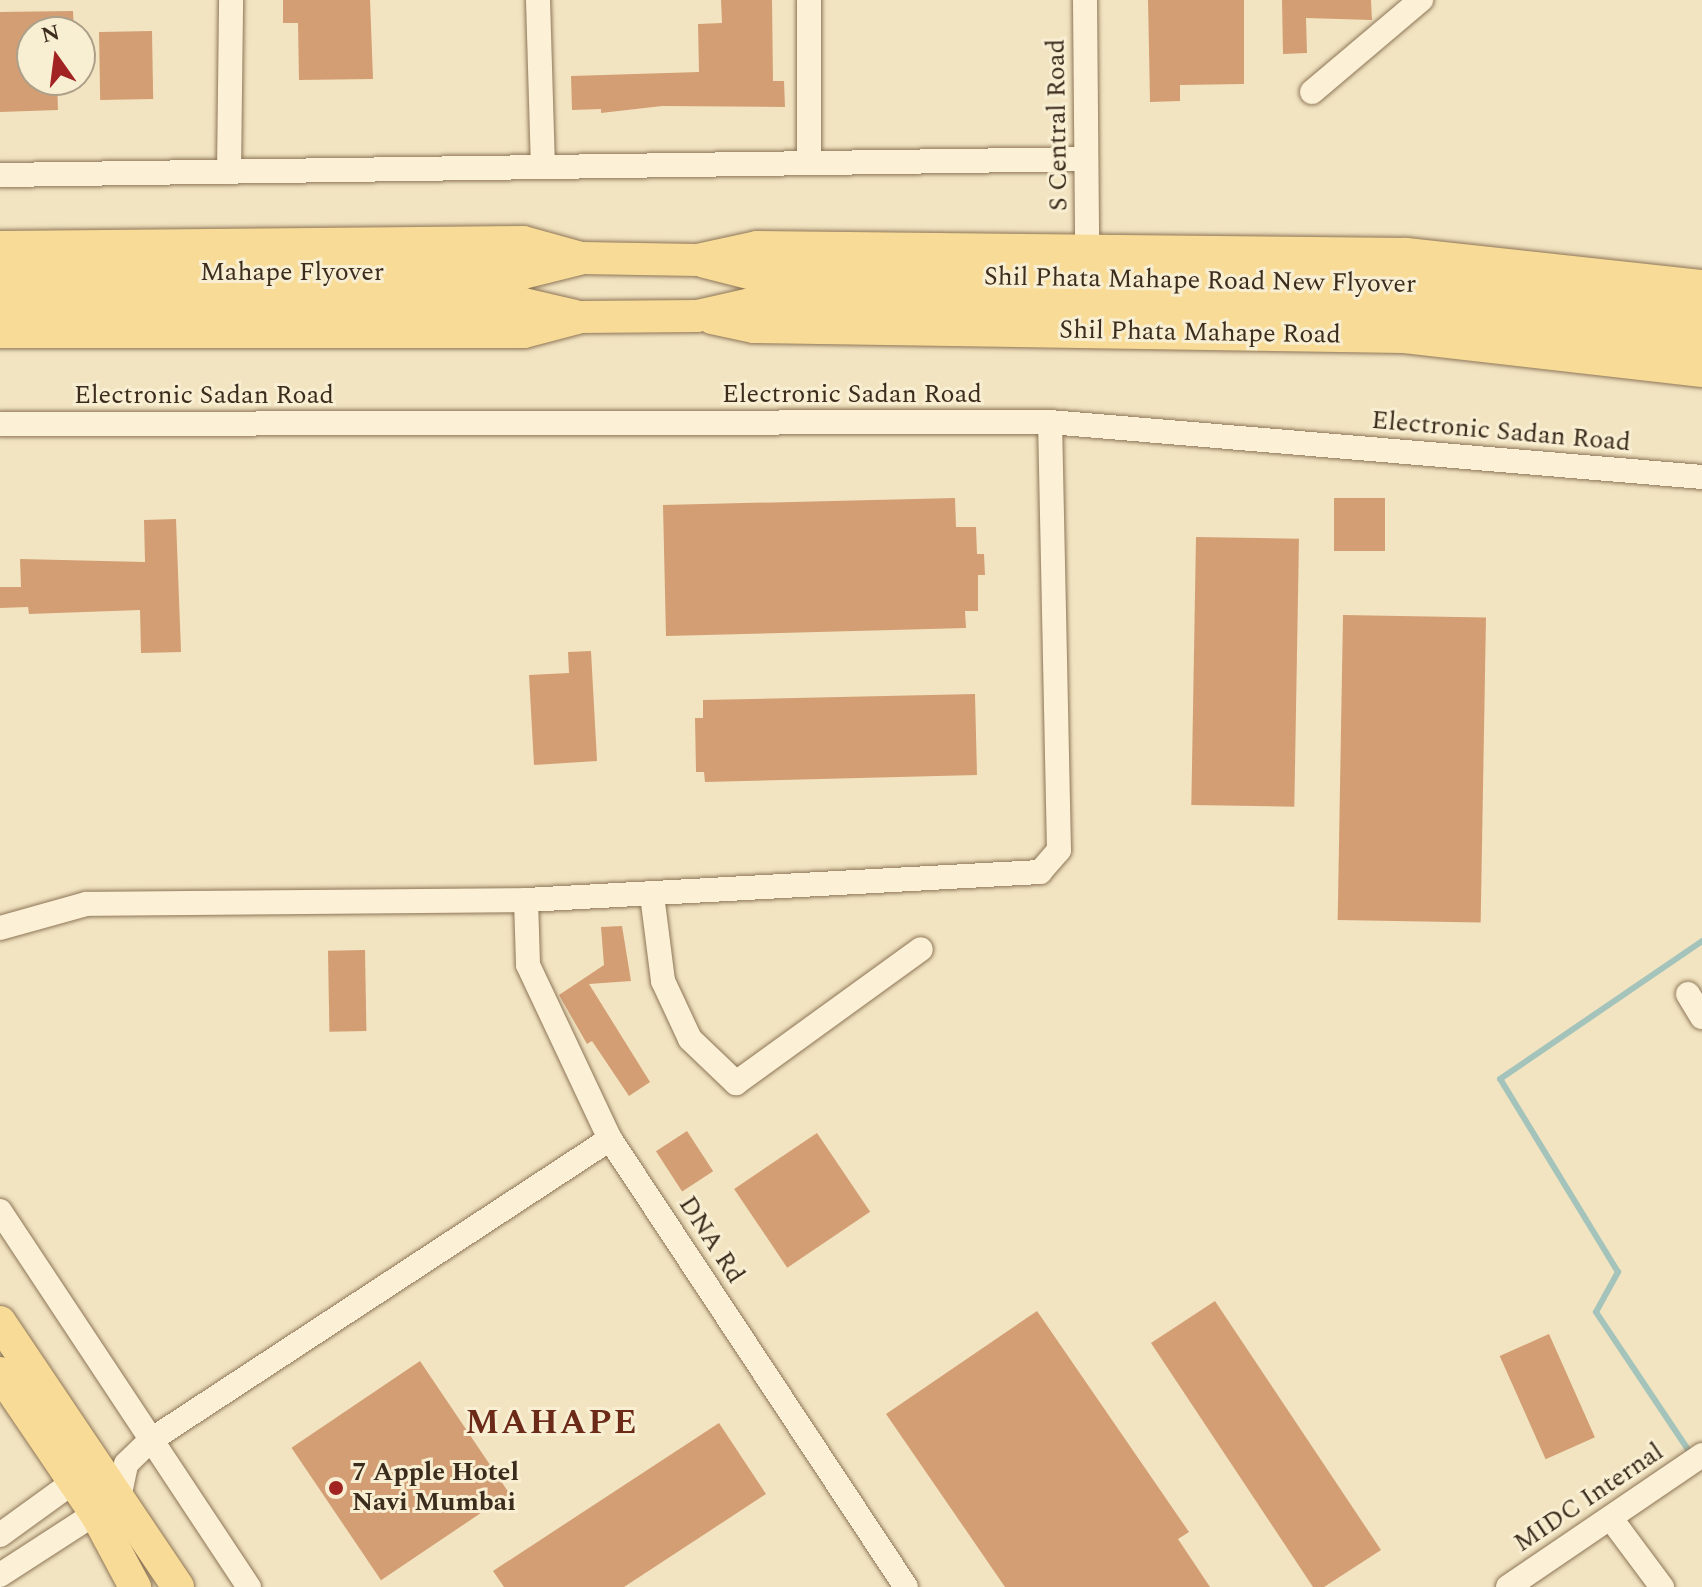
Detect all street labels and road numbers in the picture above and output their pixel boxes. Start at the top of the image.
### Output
street label: S Central Road [1041,39,1075,211]
street label: Mahape Flyover [200,257,384,289]
street label: Shil Phata Mahape Road New Flyover [983,262,1417,300]
street label: Shil Phata Mahape Road [1059,315,1341,351]
street label: Electronic Sadan Road [722,379,982,411]
street label: Electronic Sadan Road [74,380,334,412]
street label: Electronic Sadan Road [1370,405,1632,459]
street label: DNA Rd [671,1190,751,1290]
street label: MIDC Internal [1508,1437,1670,1559]

